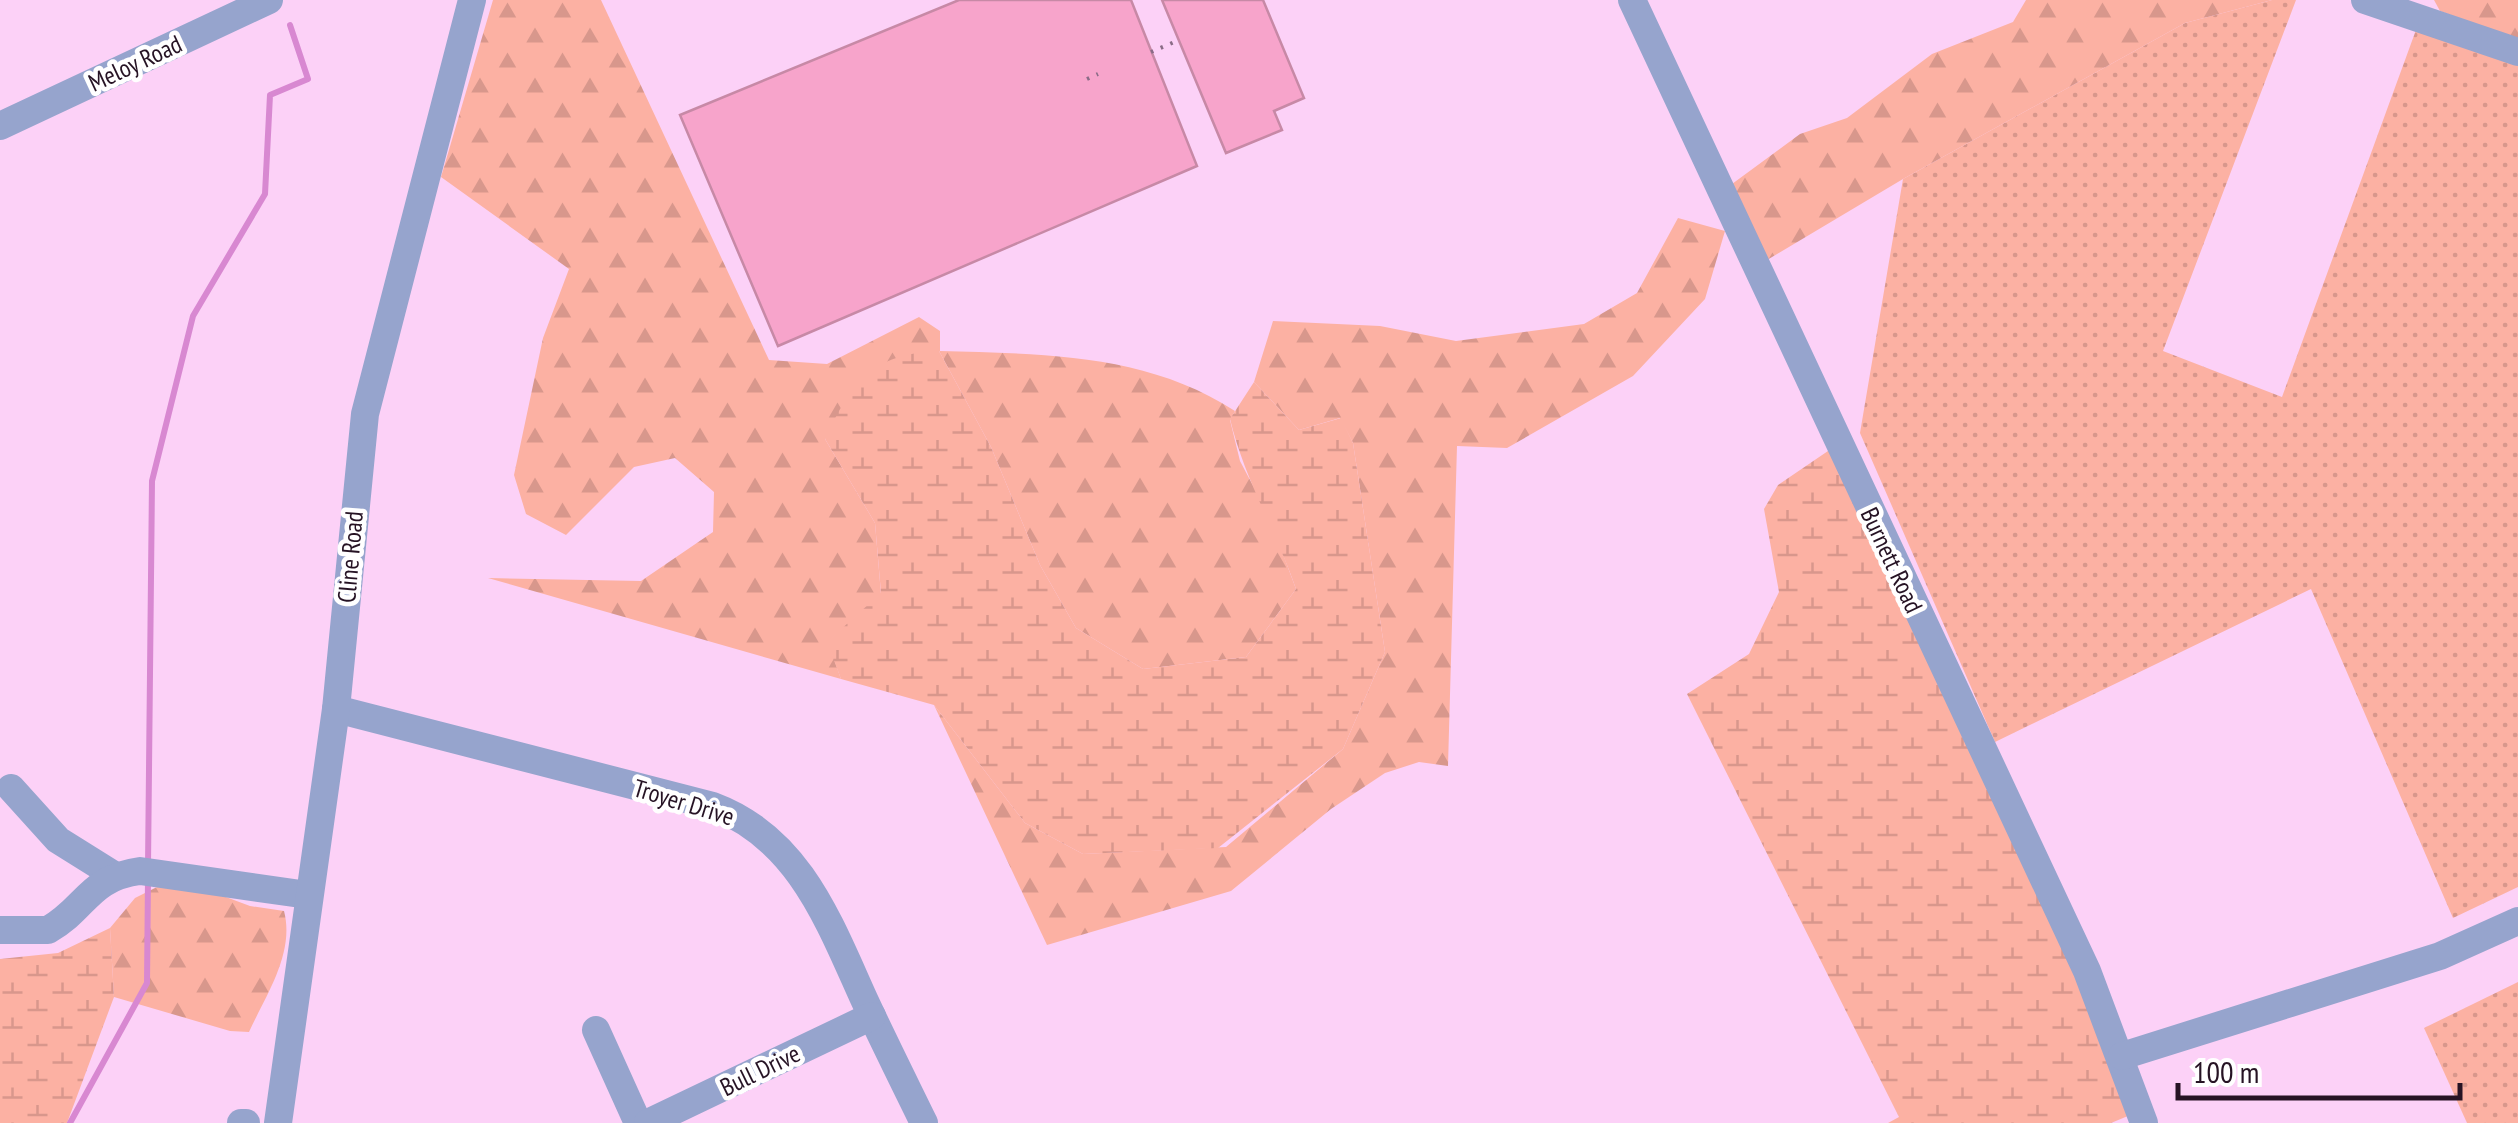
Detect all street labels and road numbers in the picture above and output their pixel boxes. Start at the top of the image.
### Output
street label: Meloy Road [83,28,187,98]
street label: Burnett Road [1854,502,1930,618]
street label: Cline Road [330,510,370,604]
street label: Troyer Drive [630,772,738,832]
street label: Bull Drive [715,1037,805,1103]

